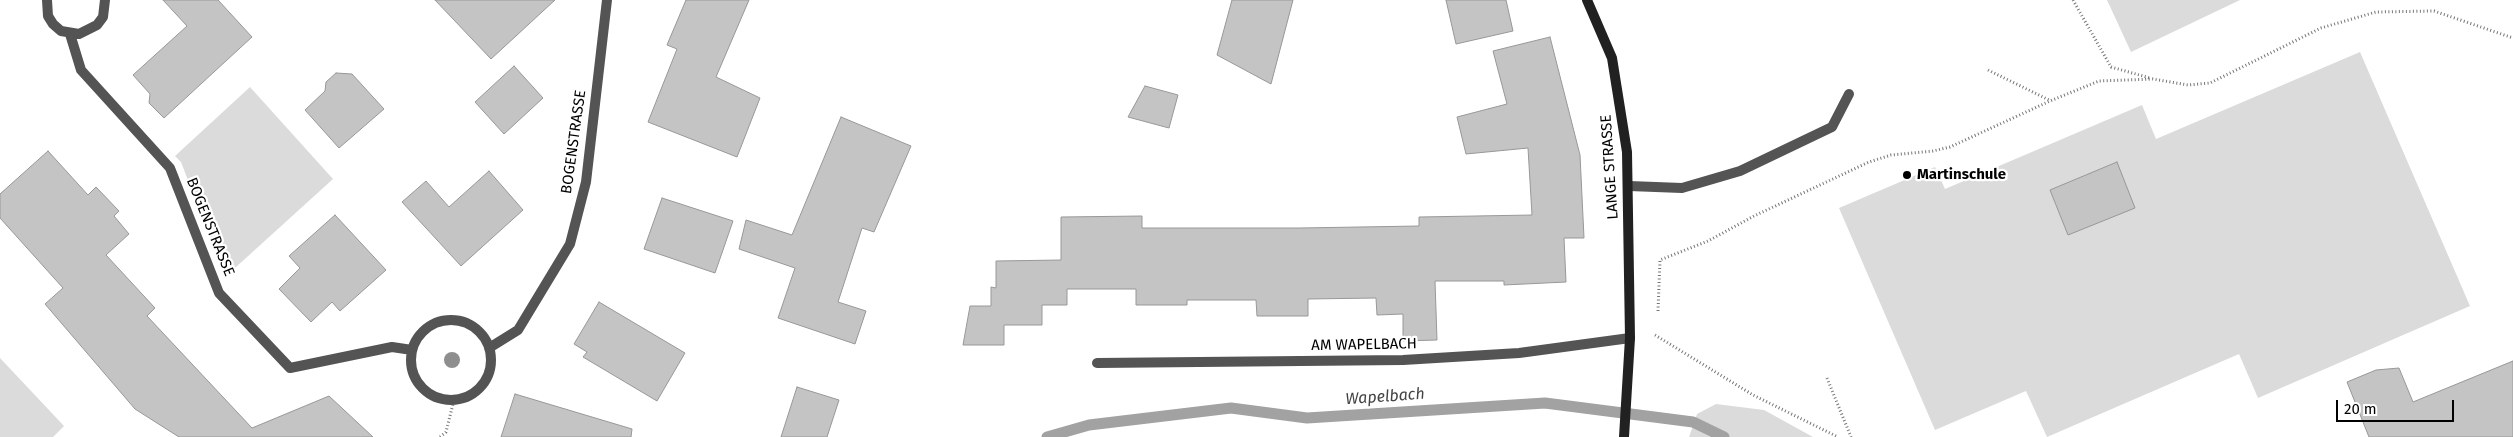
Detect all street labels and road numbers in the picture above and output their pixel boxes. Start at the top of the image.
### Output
street label: BOGENSTRASSE [558,89,590,195]
street label: LANGE STRASSE [1597,114,1623,220]
street label: BOGENSTRASSE [182,175,238,279]
street label: AM WAPELBACH [1311,335,1417,355]

